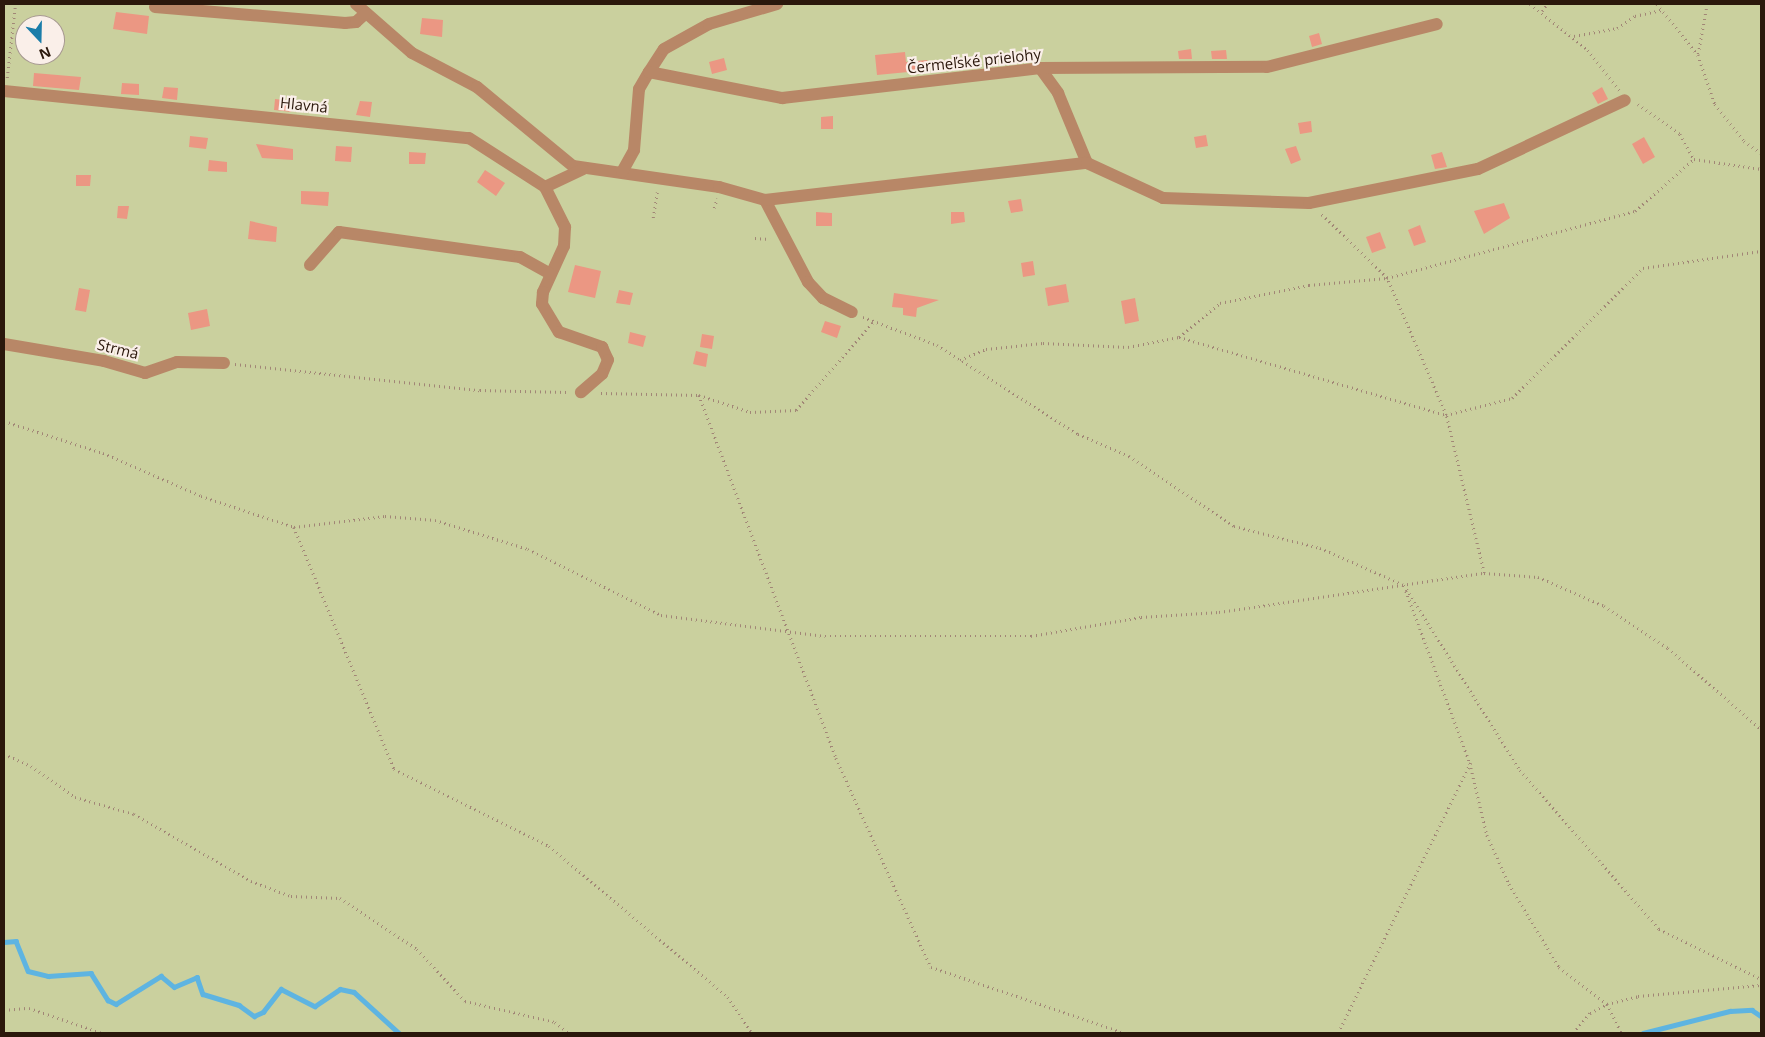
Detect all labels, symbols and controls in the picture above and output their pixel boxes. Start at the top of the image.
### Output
north arrow [15,15,65,65]
text: N [36,43,54,64]
street label: Čermeľské prielohy [906,45,1042,77]
street label: Hlavná [279,94,329,116]
street label: Strmá [95,335,141,363]

